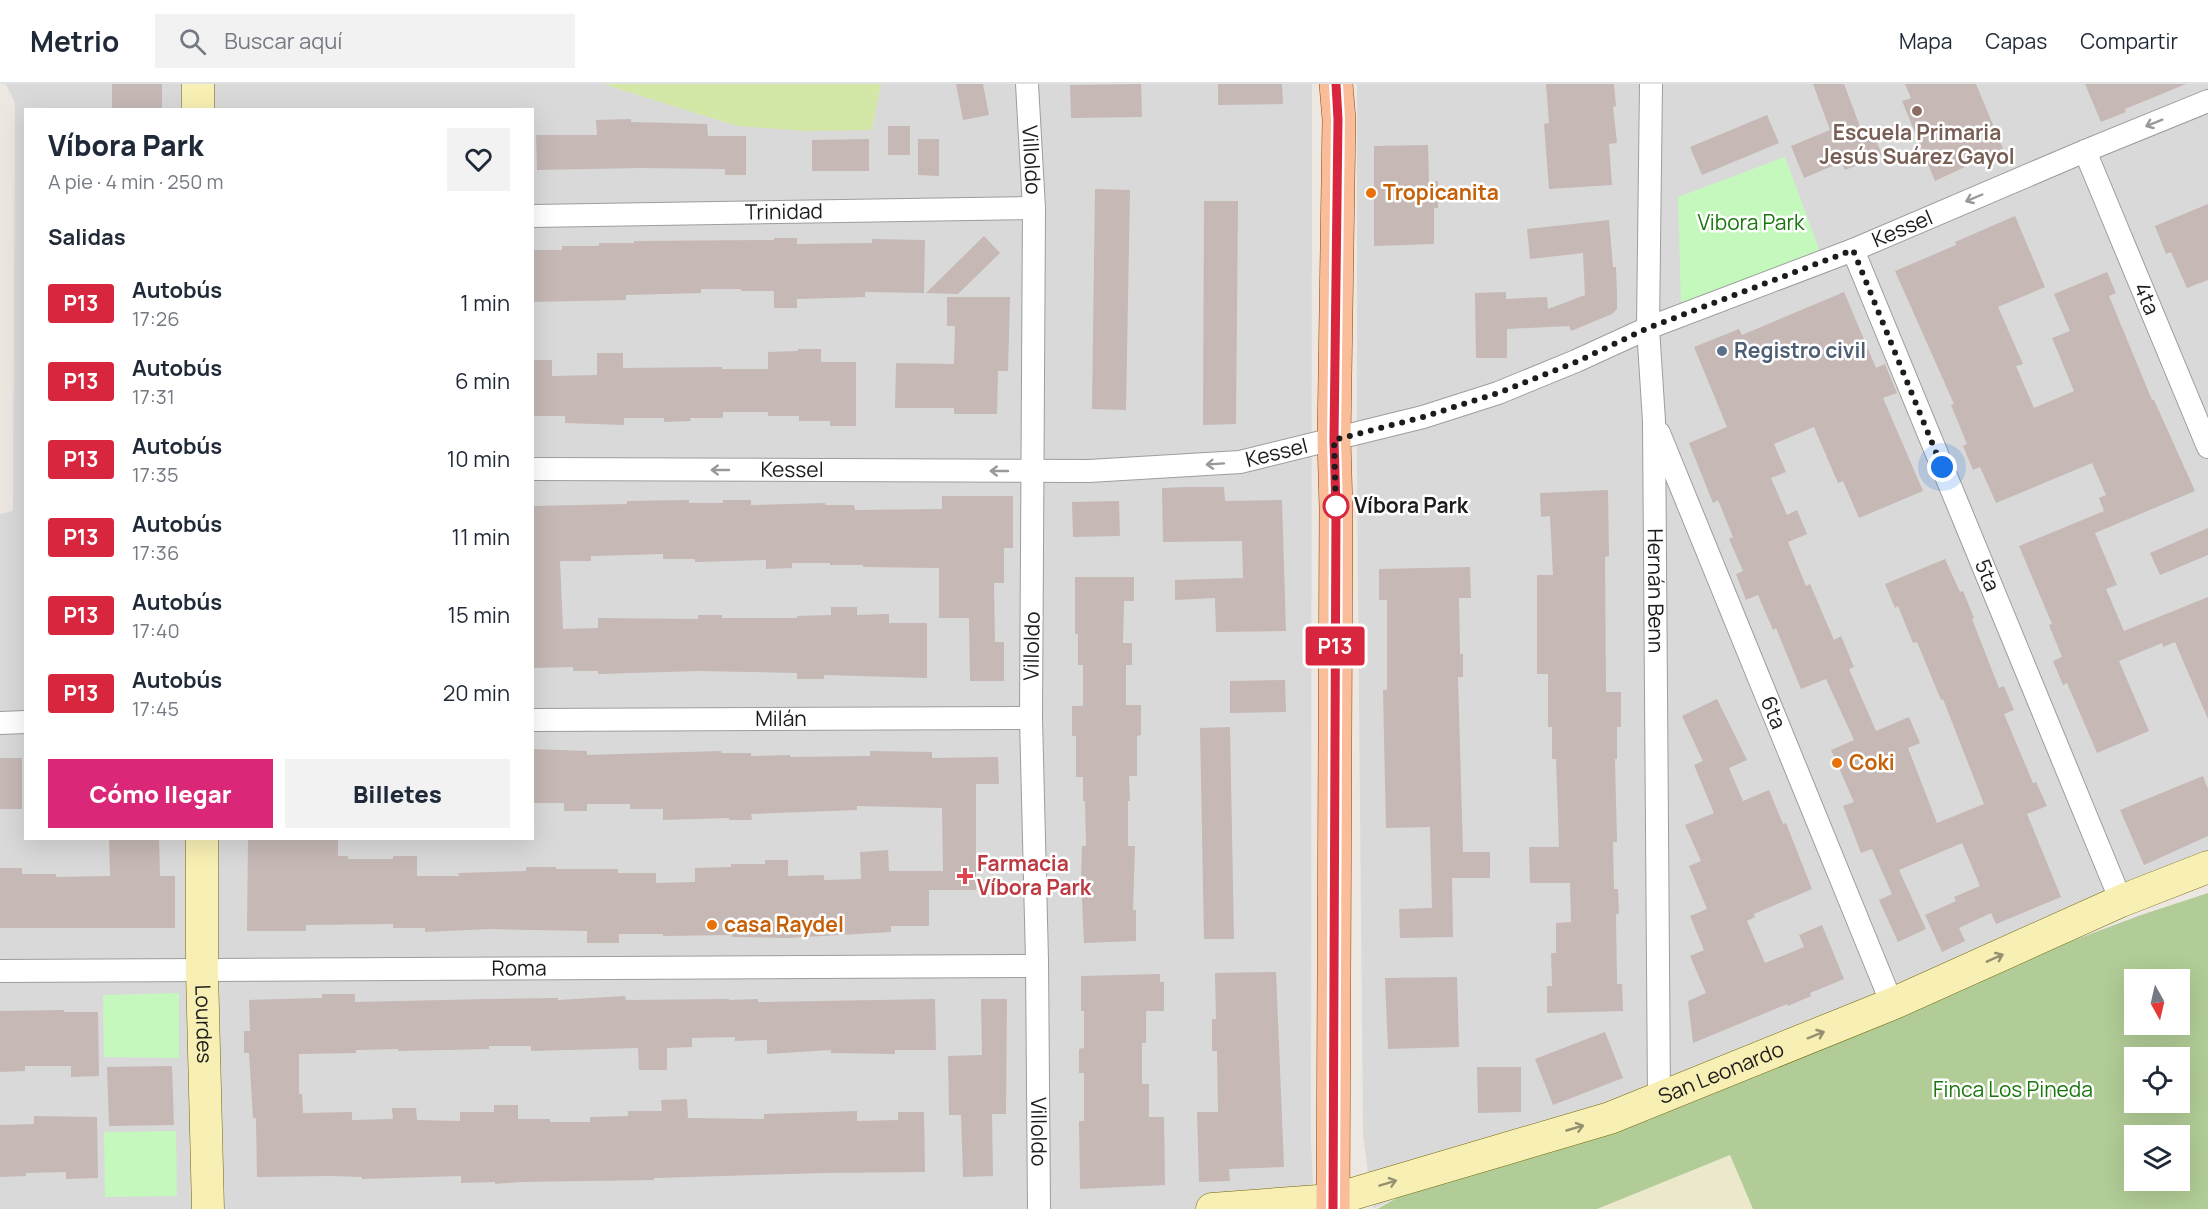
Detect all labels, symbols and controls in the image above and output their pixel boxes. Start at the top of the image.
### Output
search box [155,14,575,68]
text: Metrio [30,22,119,60]
icon: search [176,25,209,58]
text: Buscar aquí [224,26,342,56]
text: Mapa [1899,27,1952,55]
text: Capas [1985,27,2047,55]
text: Compartir [2080,27,2178,55]
marker: Escuela Primaria Jesús Suárez Gayol [1910,104,1924,118]
place label: Escuela Primaria Jesús Suárez Gayol [1819,118,2015,170]
one-way arrow [2145,118,2163,129]
street label: Villoldo [1016,124,1048,195]
text: Víbora Park [48,126,203,164]
button: heart [447,128,510,191]
text: A pie · 4 min · 250 m [48,168,223,195]
place label: Tropicanita [1383,178,1499,206]
marker: Tropicanita [1364,186,1378,200]
one-way arrow [1965,193,1983,204]
street label: Trinidad [745,196,823,226]
street label: Kessel [1867,203,1937,253]
park label: Vibora Park [1698,208,1805,236]
text: Salidas [48,222,126,252]
text: Autobús [132,275,222,305]
street label: 4ta [2128,278,2166,319]
text: 1 min [460,288,510,318]
text: P13 [64,289,98,317]
text: 17:26 [132,305,180,332]
place label: Registro civil [1734,336,1866,364]
marker: Registro civil [1715,344,1729,358]
text: Autobús [132,353,222,383]
text: 6 min [455,366,510,396]
text: P13 [64,367,98,395]
text: 17:31 [132,383,175,410]
text: Autobús [132,431,222,461]
street label: Kessel [1242,431,1310,473]
text: 10 min [447,444,510,474]
text: P13 [64,445,98,473]
your location [1927,452,1957,482]
street label: Kessel [760,455,824,483]
one-way arrow [1206,459,1226,470]
text: 17:35 [132,461,178,488]
one-way arrow [711,464,731,476]
one-way arrow [990,465,1010,477]
place label: Víbora Park [1354,491,1469,519]
marker: Víbora Park [1323,493,1349,519]
text: Autobús [132,509,222,539]
text: 11 min [452,522,510,552]
text: P13 [64,523,98,551]
street label: Hernán Benn [1642,528,1671,653]
text: 17:36 [132,539,179,566]
street label: 5ta [1969,555,2007,595]
text: Autobús [132,587,222,617]
text: 15 min [447,600,510,630]
text: P13 [64,601,98,629]
street label: Villoldo [1016,611,1046,681]
text: 17:40 [132,617,180,644]
line badge: P13 [1300,626,1370,666]
text: P13 [1318,632,1352,660]
text: Autobús [132,665,222,695]
text: 20 min [443,678,510,708]
text: P13 [64,679,98,707]
street label: 6ta [1755,692,1793,733]
text: 17:45 [132,695,179,722]
street label: Milán [755,704,807,732]
place label: Coki [1849,748,1895,776]
marker: Coki [1830,756,1844,770]
button: Cómo llegar [48,759,273,828]
button: Billetes [285,759,510,828]
place label: Farmacia Víbora Park [977,849,1092,901]
marker: Farmacia Víbora Park [958,869,972,883]
place label: casa Raydel [724,910,844,938]
marker: casa Raydel [705,918,719,932]
one-way arrow [1985,952,2004,963]
street label: Roma [491,953,547,982]
north arrow [2124,969,2190,1035]
map controls [2124,969,2190,1191]
street label: Lourdes [189,984,219,1064]
one-way arrow [1806,1029,1825,1040]
street label: San Leonardo [1654,1034,1788,1110]
button: locate [2124,1047,2190,1113]
park label: Finca Los Pineda [1933,1075,2093,1103]
street label: Villoldo [1025,1097,1054,1166]
one-way arrow [1566,1122,1585,1133]
button: layers [2124,1125,2190,1191]
one-way arrow [1378,1177,1397,1188]

